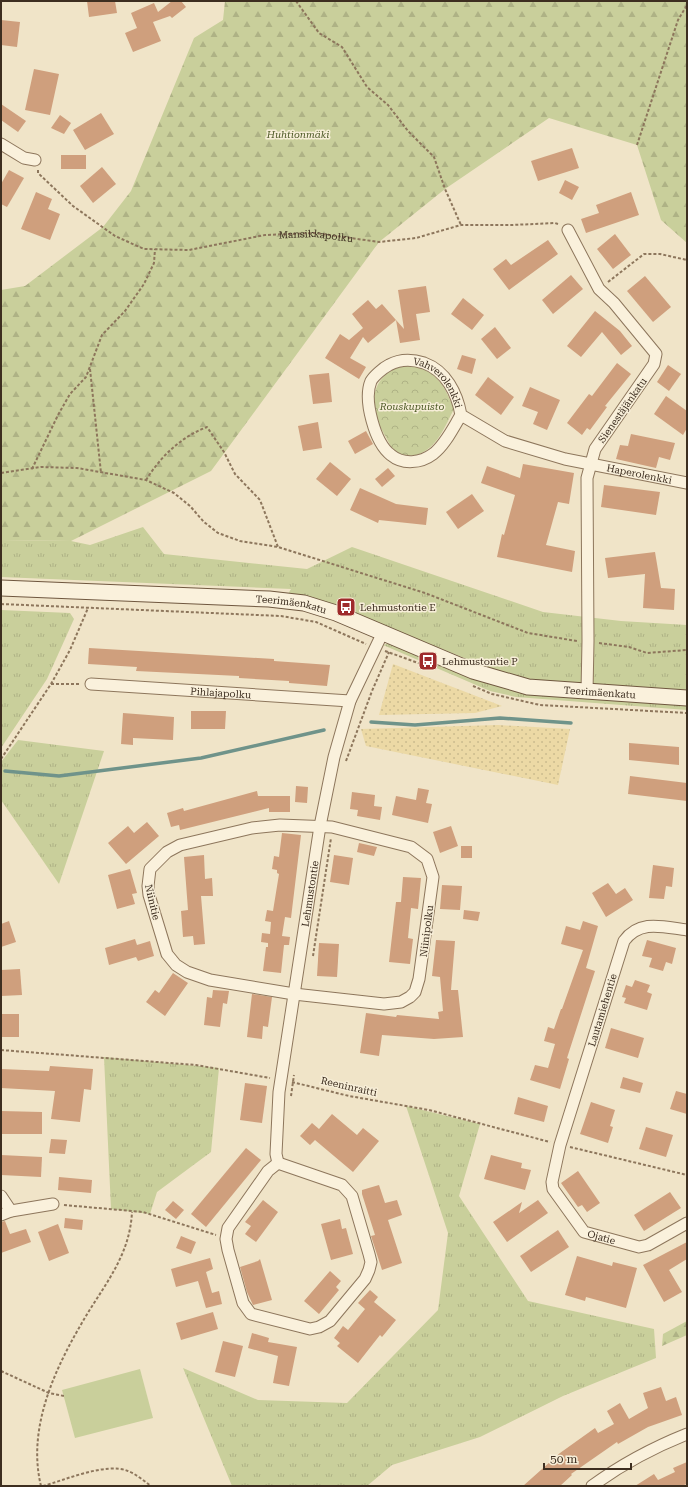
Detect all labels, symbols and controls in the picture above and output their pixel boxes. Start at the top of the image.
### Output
park label: Huhtionmäki [266,129,329,140]
street label: Mansikkapolku [278,228,355,244]
street label: Vahverolenkki [412,356,464,409]
street label: Sienestäjänkatu [596,375,649,445]
park label: Rouskupuisto [379,401,444,412]
street label: Haperolenkki [605,462,673,486]
street label: Teerimäenkatu [256,593,329,616]
bus stop icon: Lehmustontie E [335,596,357,618]
place label: Lehmustontie E [360,602,436,613]
bus stop icon: Lehmustontie P [417,650,439,672]
place label: Lehmustontie P [442,656,518,667]
street label: Teerimäenkatu [563,684,637,700]
street label: Pihlajapolku [190,686,252,701]
street label: Lehmustontie [300,859,321,928]
street label: Niinitie [143,883,162,922]
street label: Niinipolku [418,904,435,958]
street label: Lautamiehentie [586,972,619,1048]
street label: Reeninraitti [320,1075,378,1098]
street label: Ojatie [586,1228,617,1246]
scale bar [544,1445,631,1471]
text: 50 m [550,1452,577,1466]

